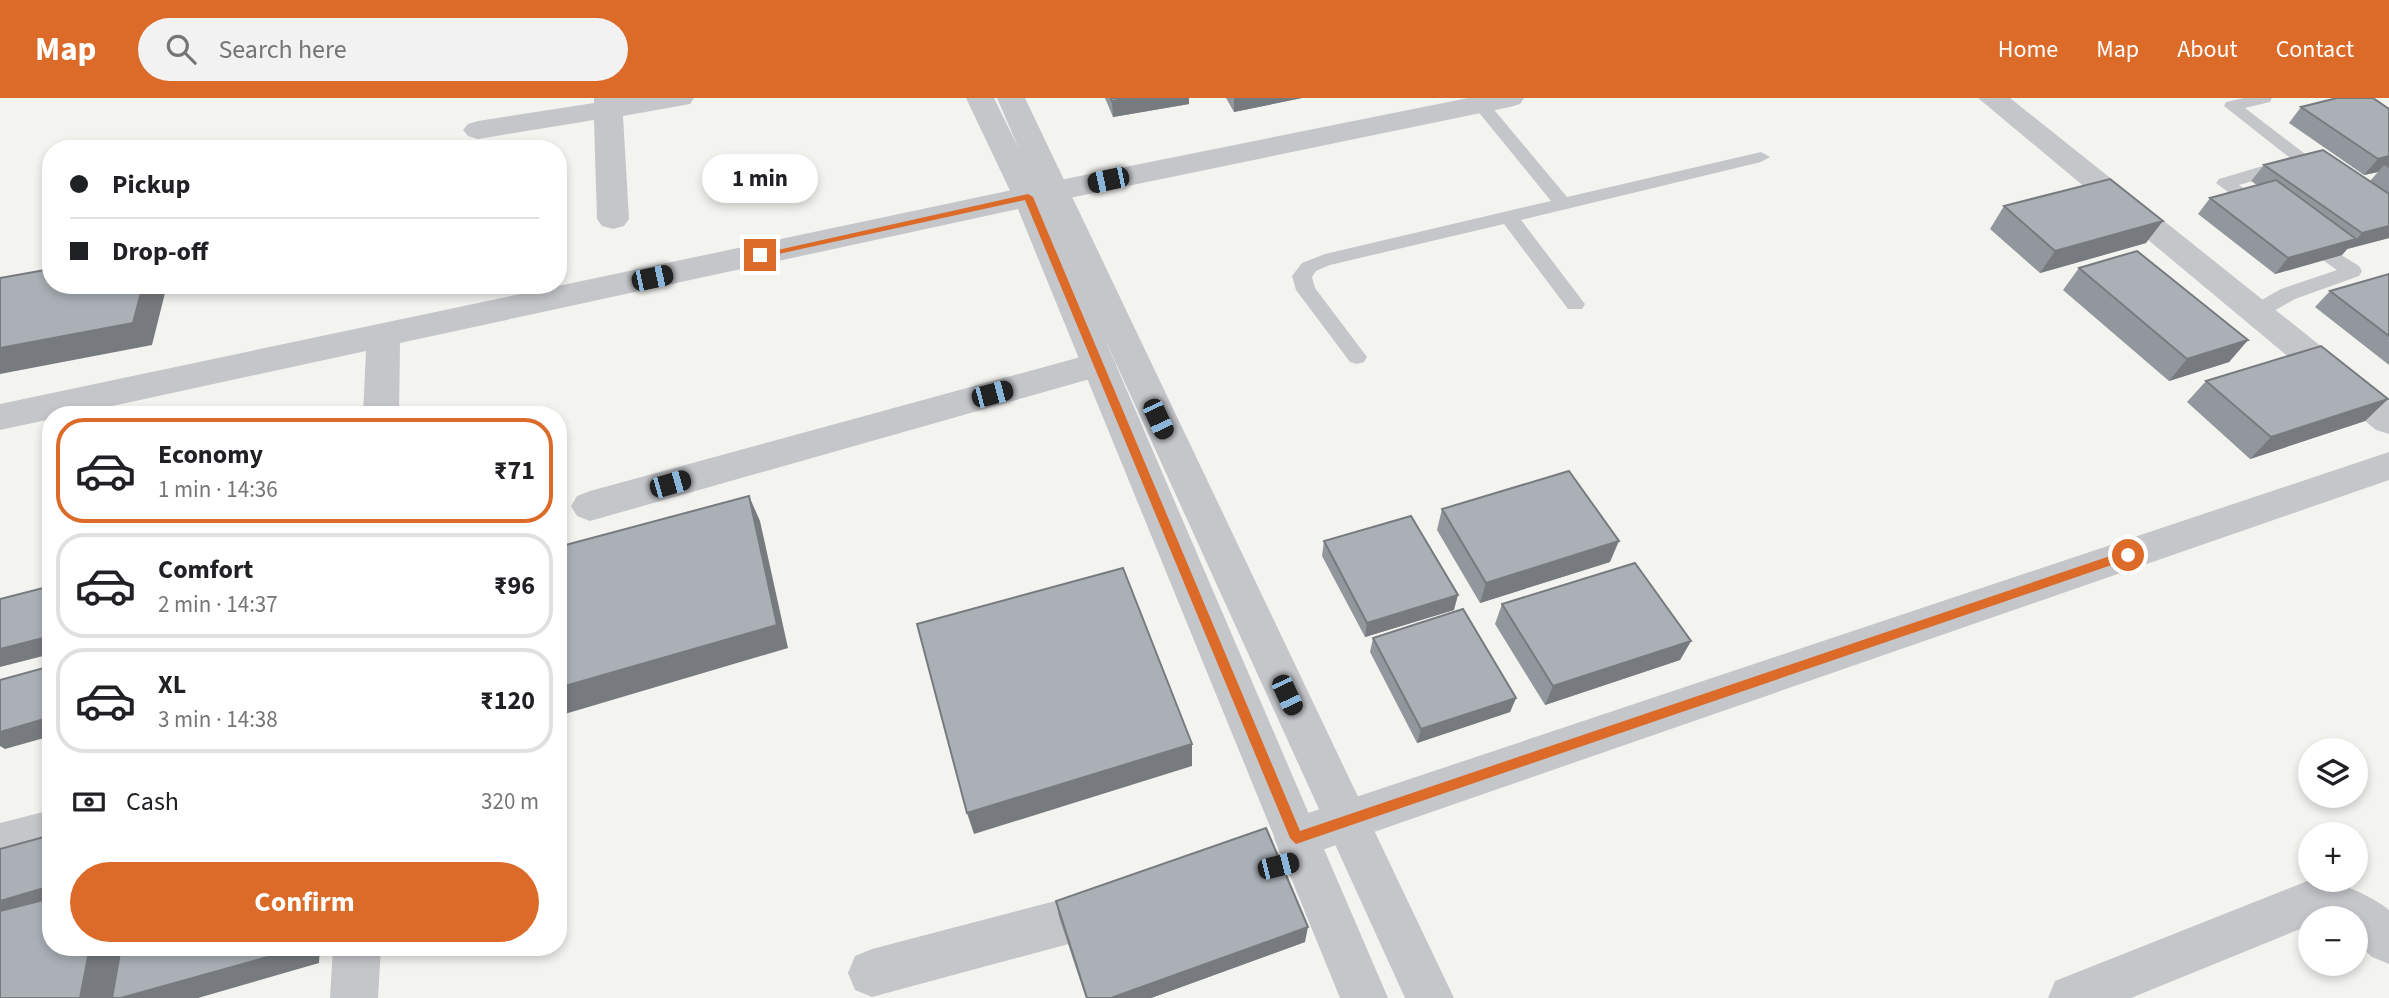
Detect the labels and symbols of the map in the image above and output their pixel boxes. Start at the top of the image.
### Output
callout: 1 min [702,153,818,202]
car [1086,165,1131,195]
route end [744,239,776,271]
car [630,263,675,293]
car [969,378,1016,410]
car [1140,396,1177,442]
car [647,468,694,500]
route start [2112,539,2144,571]
car [1269,672,1306,718]
car [1256,851,1301,881]

